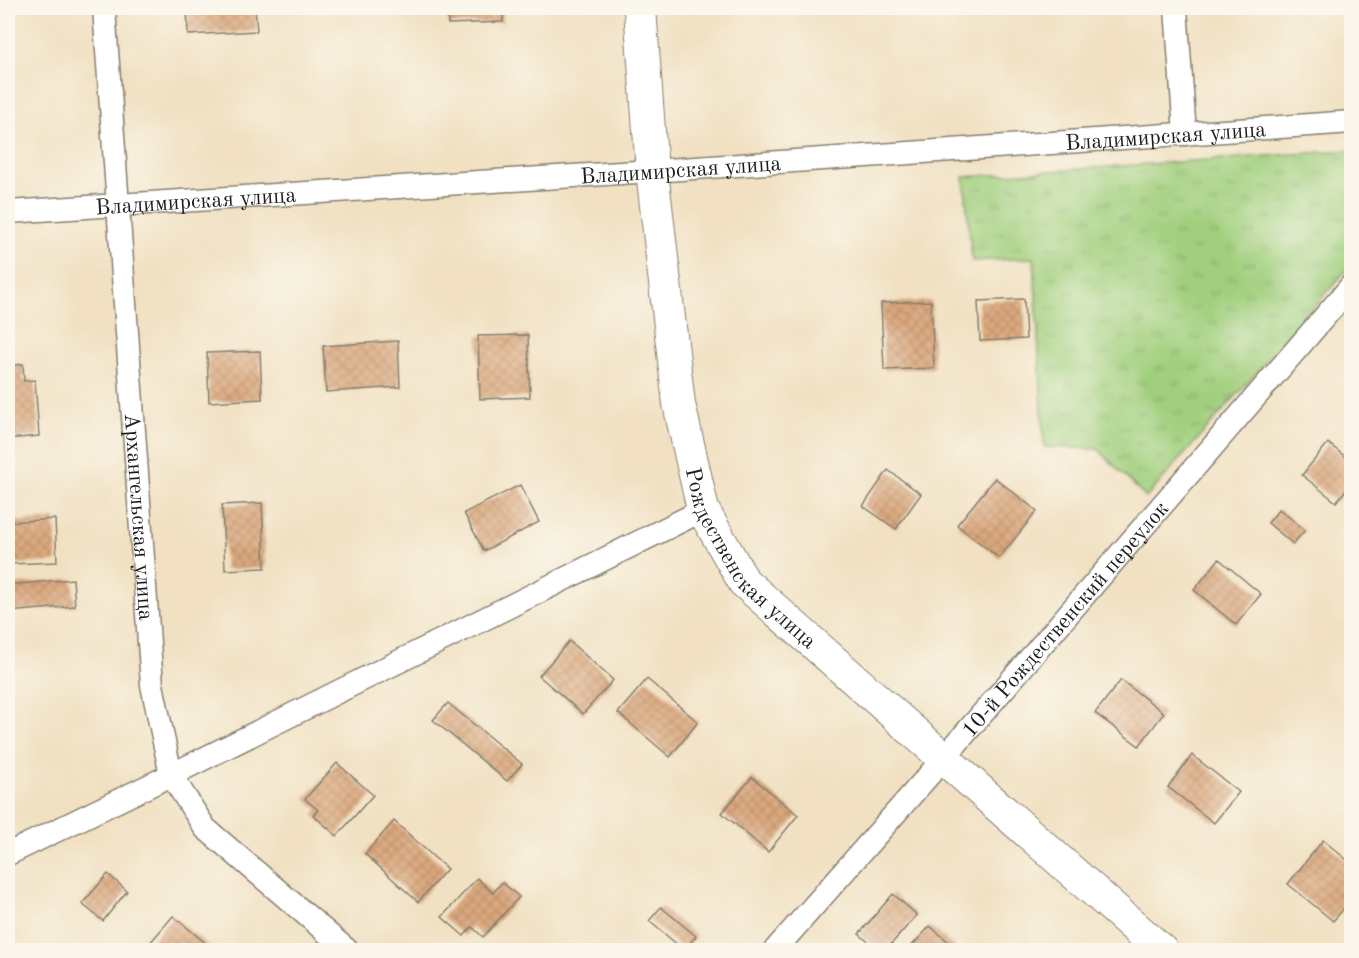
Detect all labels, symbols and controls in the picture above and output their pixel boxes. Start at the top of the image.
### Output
street label: Владимирская улица [1064,119,1267,155]
street label: Владимирская улица [580,153,782,189]
street label: Владимирская улица [95,185,297,219]
street label: Архангельская улица [120,413,156,621]
street label: Рождественская улица [681,466,820,654]
street label: 10-й Рождественский переулок [958,498,1173,742]

